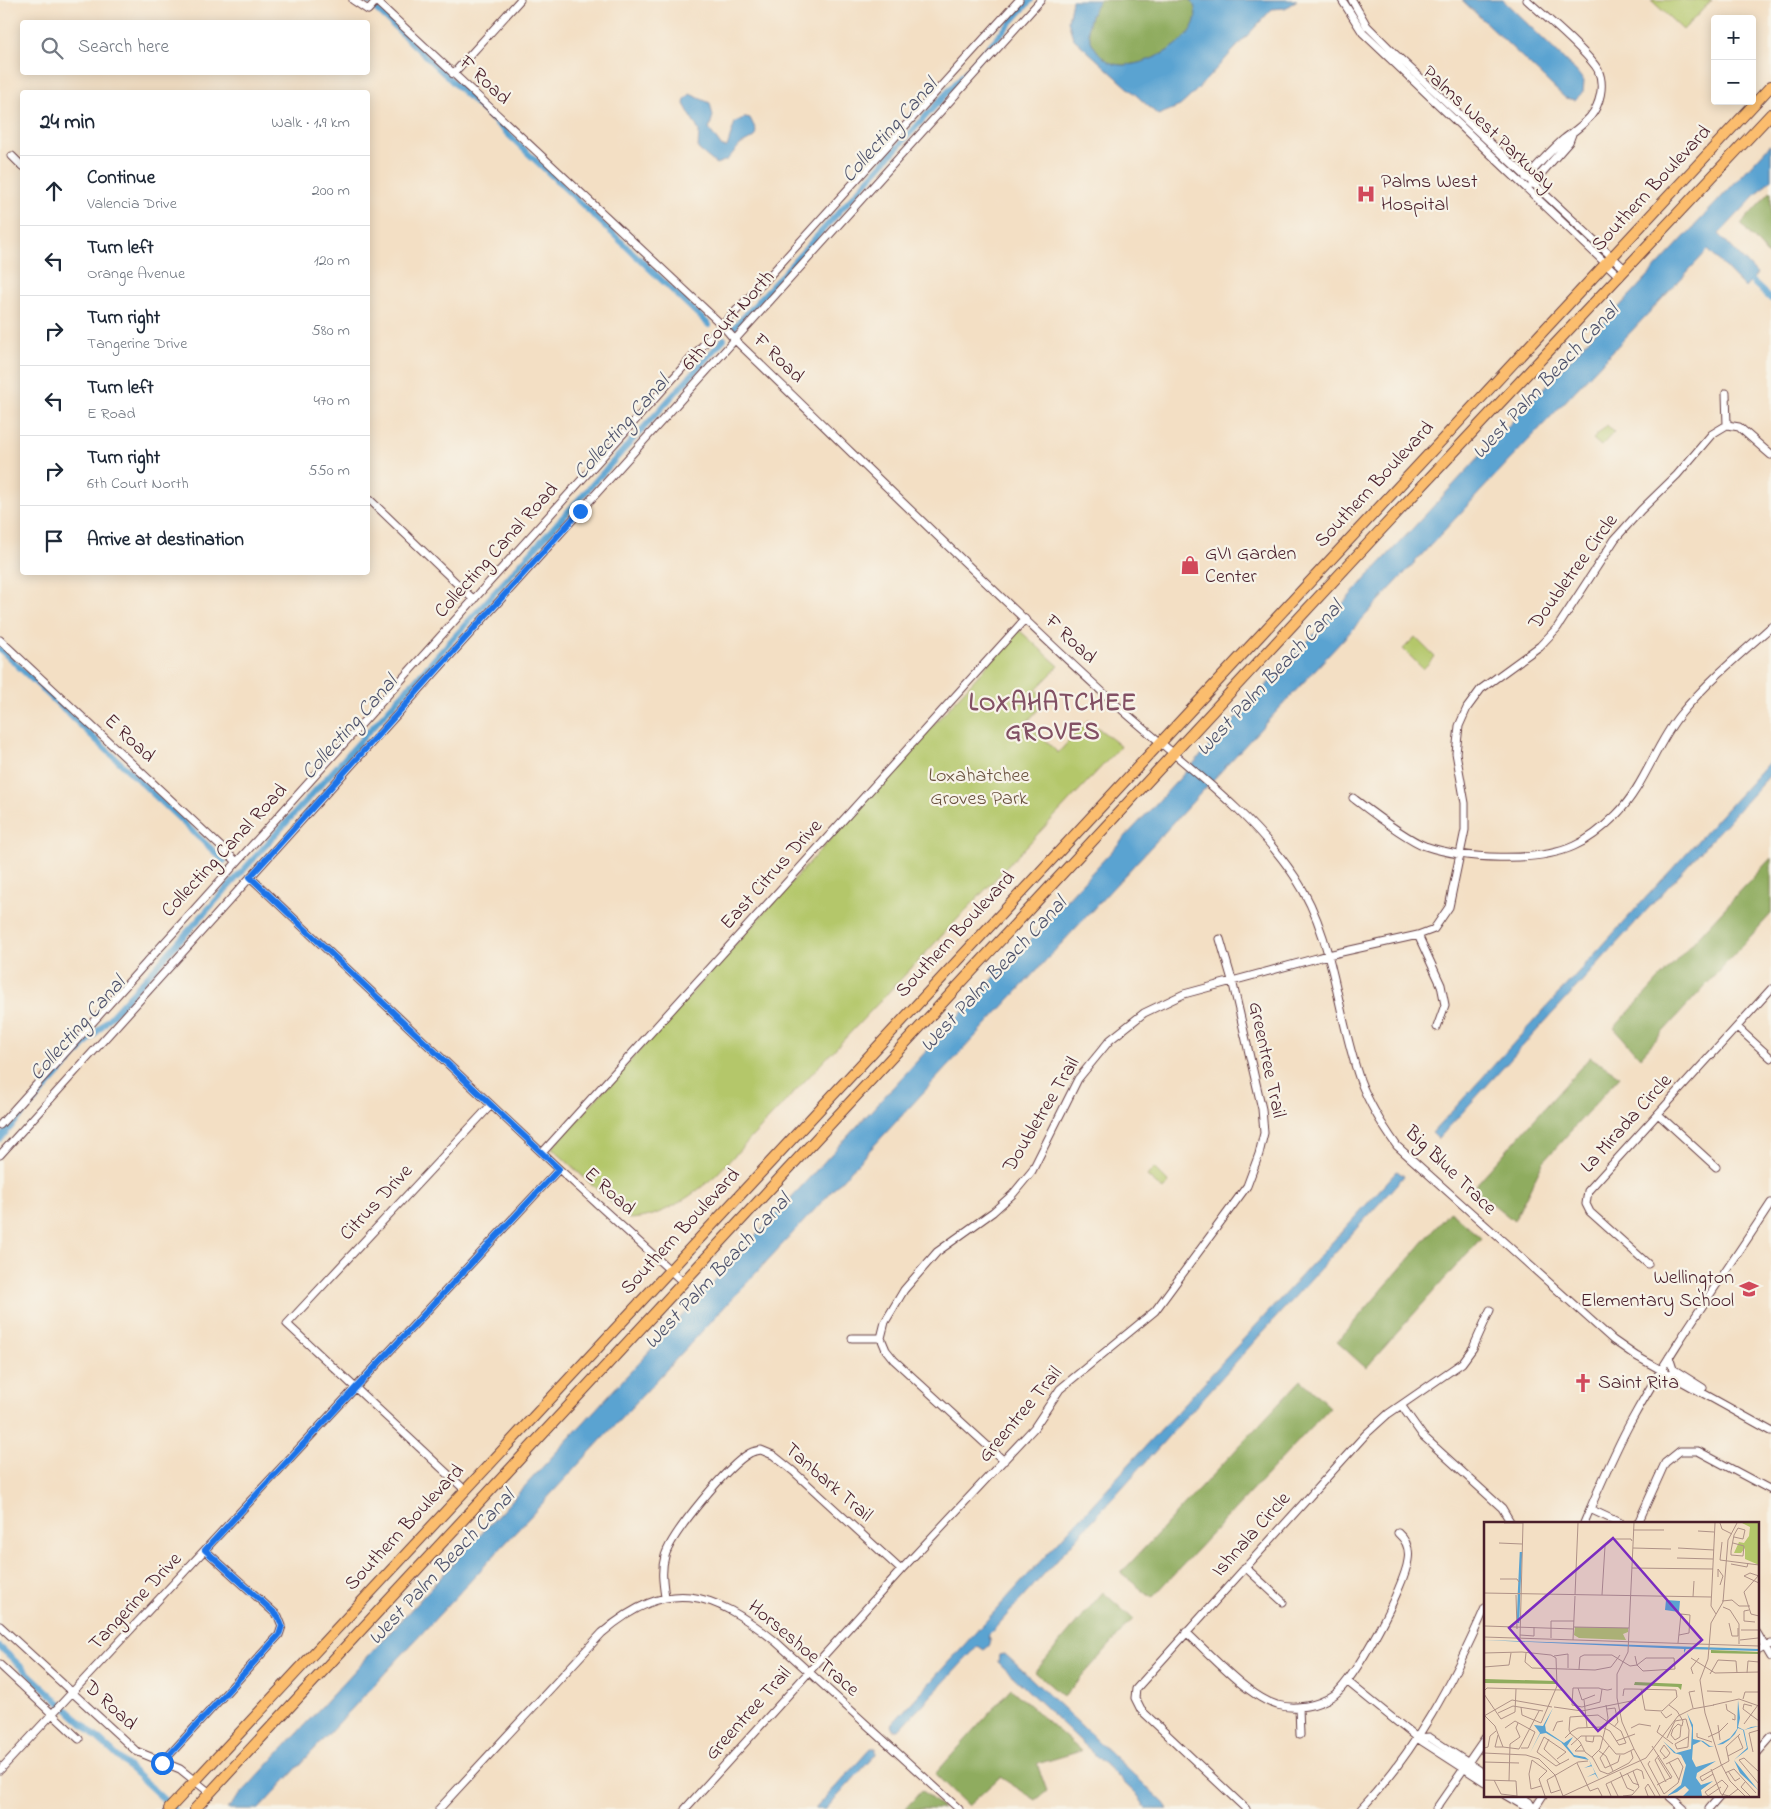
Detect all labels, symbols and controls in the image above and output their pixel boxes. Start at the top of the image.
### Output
map controls [1711,15,1756,105]
button: + [1711,15,1756,60]
search box [20,20,370,75]
icon: search [38,34,66,62]
text: Search here [78,34,169,61]
street label: F Road [451,49,516,113]
street label: Palms West Parkway [1415,59,1561,199]
button: − [1711,60,1756,105]
water label: Collecting Canal [835,70,948,191]
text: 24 min [40,108,95,138]
text: Walk · 1.9 km [271,111,350,135]
street label: Southern Boulevard [1585,119,1719,259]
text: Continue [87,165,155,192]
place label: Palms West Hospital [1381,168,1478,220]
icon: ahead [40,177,68,205]
text: 200 m [312,179,350,203]
hospital icon: Palms West Hospital [1355,183,1377,205]
text: Valencia Drive [87,192,177,216]
text: Turn left [87,235,154,262]
icon: left [40,247,68,275]
text: 120 m [314,249,350,273]
text: Orange Avenue [87,262,185,286]
street label: 6th Court North [676,264,782,378]
water label: West Palm Beach Canal [1466,296,1628,467]
text: Turn right [87,305,160,332]
icon: right [40,317,68,345]
text: 580 m [312,319,350,343]
street label: F Road [745,327,810,391]
text: Tangerine Drive [87,332,187,356]
water label: Collecting Canal [567,367,680,488]
text: Turn left [87,375,154,402]
icon: left [40,387,68,415]
text: 470 m [313,389,350,413]
text: E Road [87,402,136,426]
street label: Southern Boulevard [1308,415,1442,555]
text: Turn right [87,445,160,472]
icon: right [40,457,68,485]
text: 550 m [308,459,350,483]
text: 6th Court North [87,472,189,496]
street label: Collecting Canal Road [428,477,567,626]
route end [569,500,592,523]
street label: Doubletree Circle [1522,508,1626,637]
icon: arrive [40,527,68,555]
text: Arrive at destination [87,527,244,554]
place label: GVI Garden Center [1205,540,1296,592]
shop icon: GVI Garden Center [1179,554,1201,576]
water label: West Palm Beach Canal [1190,593,1352,764]
street label: F Road [1037,608,1102,672]
water label: Collecting Canal [295,667,408,788]
district label: LOXAHATCHEE GROVES [969,686,1137,751]
street label: E Road [97,708,161,770]
park label: Loxahatchee Groves Park [929,762,1029,814]
street label: Collecting Canal Road [155,778,296,925]
street label: East Citrus Drive [714,813,830,937]
street label: Southern Boulevard [889,865,1023,1005]
water label: West Palm Beach Canal [914,889,1076,1060]
water label: Collecting Canal [23,968,136,1089]
street label: Greentree Trail [1240,999,1292,1121]
street label: Doubletree Trail [996,1052,1088,1179]
street label: La Mirada Circle [1574,1068,1680,1180]
street label: Big Blue Trace [1396,1119,1503,1223]
street label: Citrus Drive [334,1158,420,1248]
street label: E Road [577,1161,641,1223]
street label: Southern Boulevard [614,1162,748,1302]
water label: West Palm Beach Canal [638,1186,800,1357]
place label: Wellington Elementary School [1581,1264,1734,1316]
school or university icon: Wellington Elementary School [1738,1278,1760,1300]
street label: Greentree Trail [972,1361,1070,1469]
place label: Saint Rita [1598,1369,1679,1398]
church icon: Saint Rita [1572,1372,1594,1394]
street label: Tanbark Trail [777,1436,879,1530]
street label: Southern Boulevard [338,1458,472,1598]
water label: West Palm Beach Canal [362,1482,524,1653]
street label: Ishnala Circle [1206,1486,1298,1584]
inset map [1484,1522,1758,1796]
street label: Tangerine Drive [83,1546,190,1658]
street label: Horseshoe Trace [741,1594,865,1704]
street label: Greentree Trail [699,1661,799,1767]
street label: D Road [76,1673,143,1738]
route start [151,1752,174,1775]

